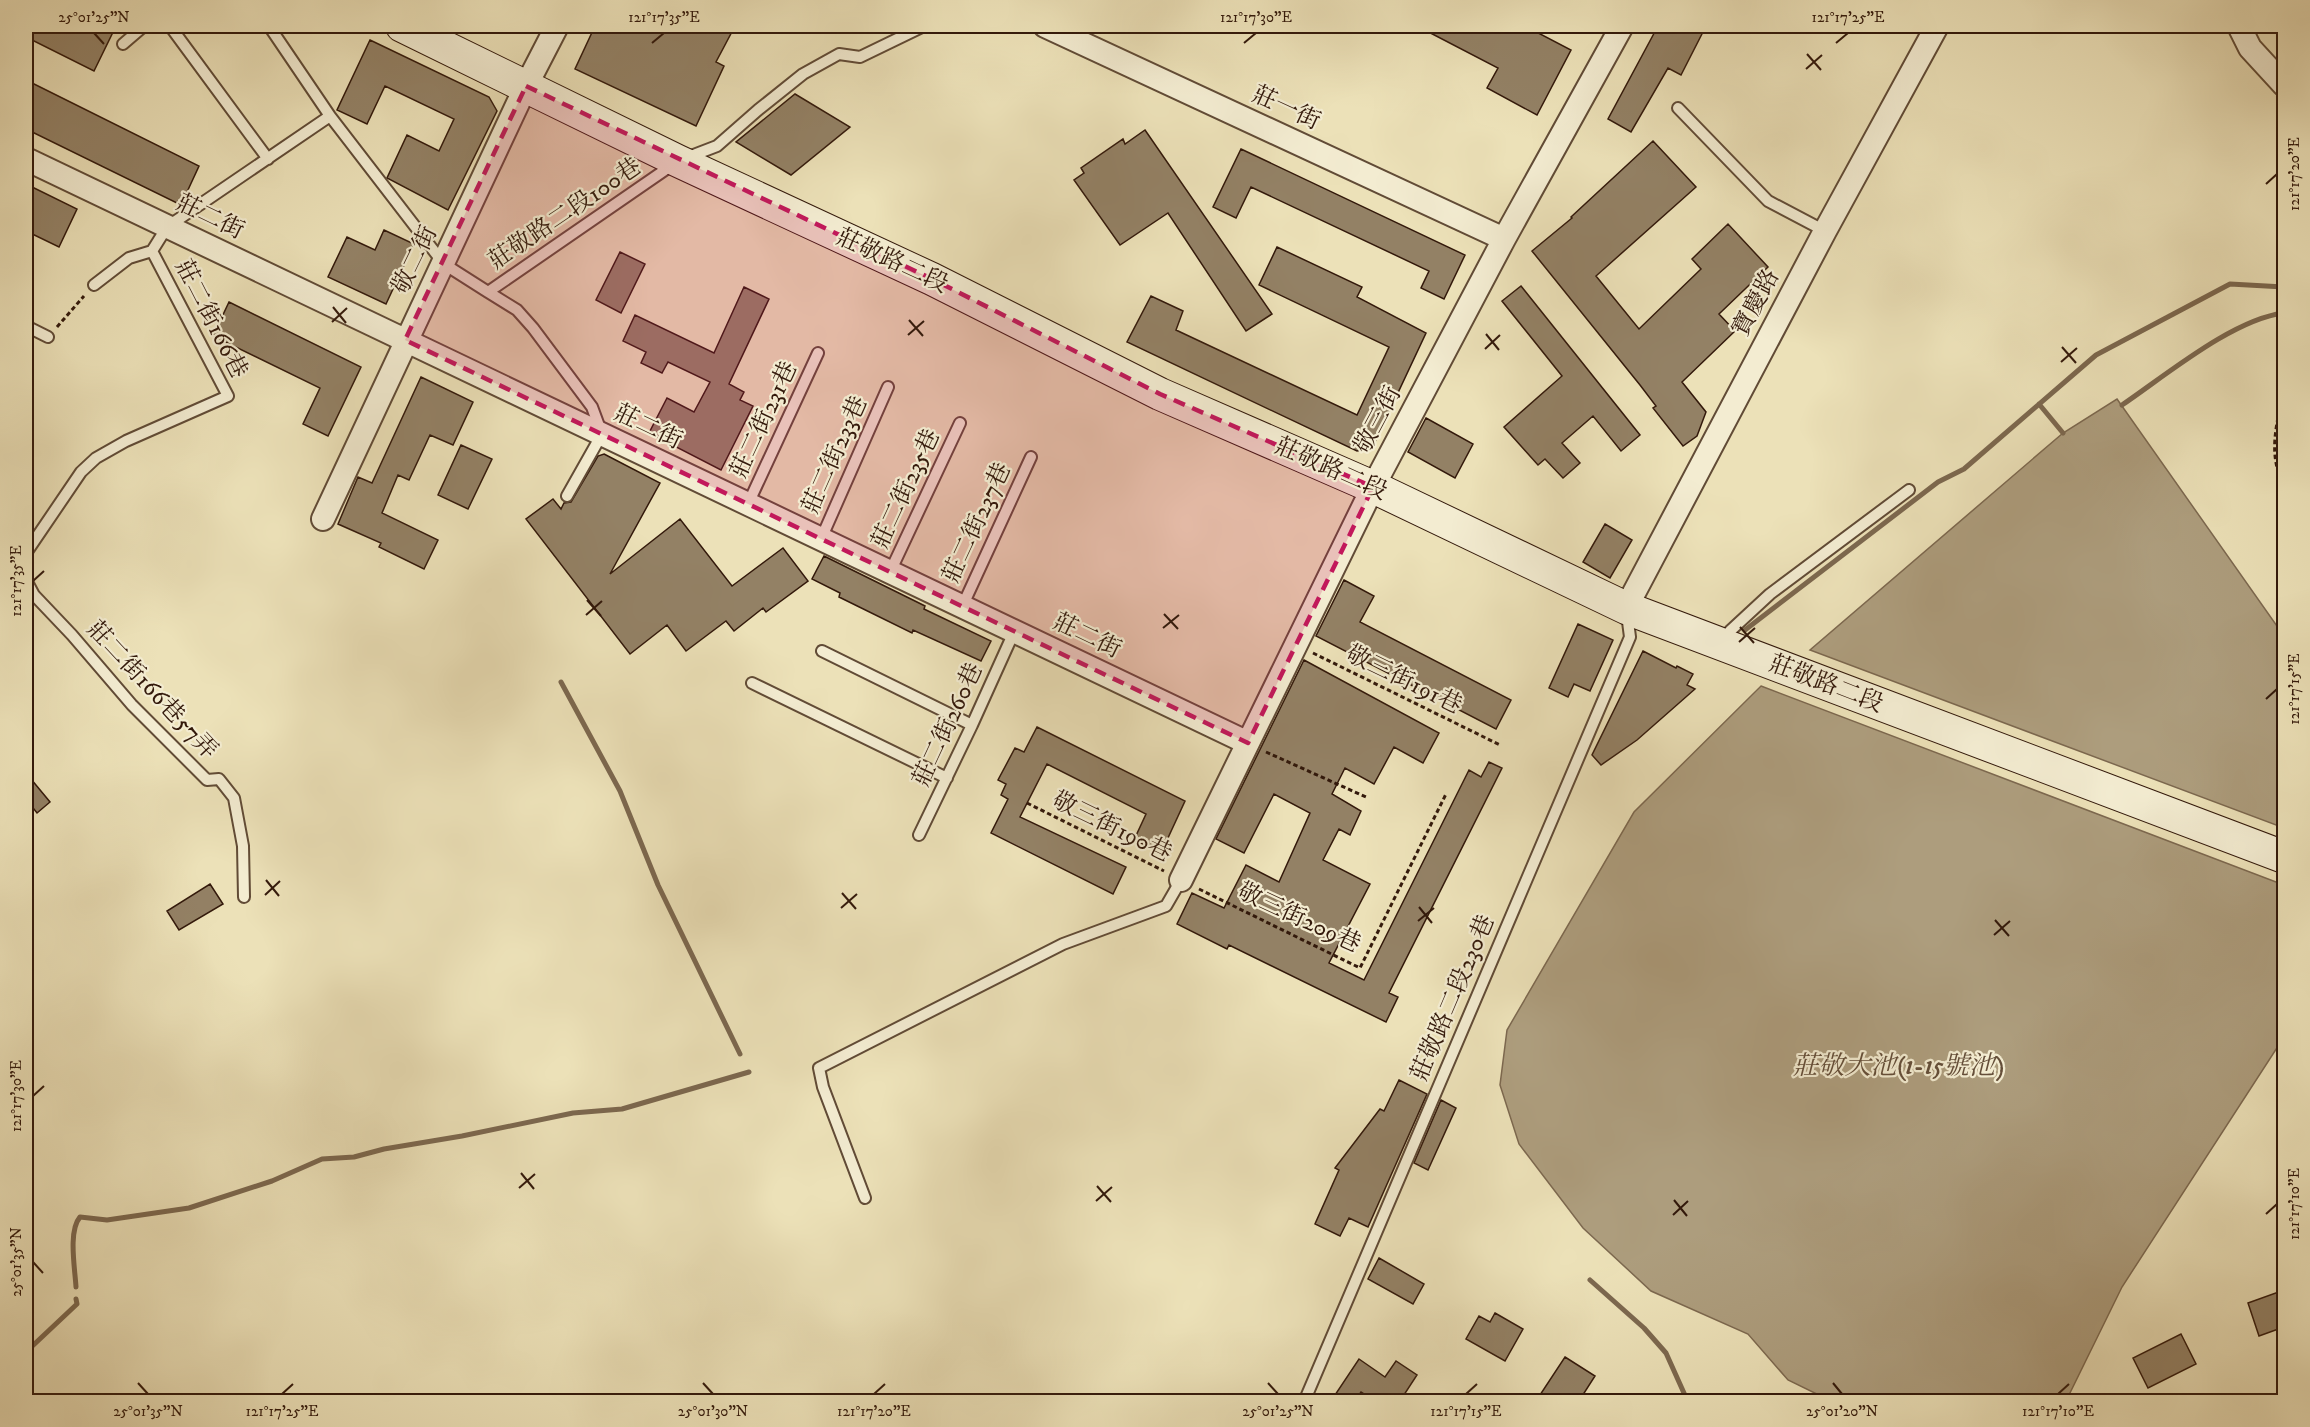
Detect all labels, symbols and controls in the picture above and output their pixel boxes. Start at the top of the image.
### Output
text: 25°01'25"N [58,8,130,27]
text: 121°17'35"E [628,8,700,27]
text: 121°17'30"E [1220,8,1292,27]
text: 121°17'25"E [1811,8,1885,27]
street label: 莊一街 [1247,79,1325,137]
text: 121°17'20"E [2285,137,2304,211]
street label: 莊敬路二段100巷 [483,152,647,276]
street label: 莊二街 [171,188,249,246]
street label: 敬二街 [386,221,444,299]
street label: 莊敬路二段 [831,222,953,300]
street label: 莊二街166巷 [168,254,254,384]
street label: 寶慶路 [1726,264,1786,342]
street label: 莊二街231巷 [724,357,804,483]
street label: 敬三街 [1348,381,1408,459]
street label: 莊二街233巷 [796,391,874,519]
street label: 莊二街 [609,398,687,456]
street label: 莊二街235巷 [865,424,947,554]
street label: 莊敬路二段 [1270,431,1392,507]
street label: 莊二街237巷 [936,458,1018,588]
text: 121°17'35"E [7,545,26,617]
street label: 莊二街 [1048,607,1126,665]
street label: 莊二街166巷57弄 [80,615,224,765]
street label: 敬三街191巷 [1341,639,1467,721]
street label: 莊敬路二段 [1765,648,1887,720]
text: 121°17'15"E [2285,653,2304,725]
street label: 莊二街260巷 [906,658,990,792]
street label: 敬三街190巷 [1047,785,1177,869]
street label: 敬三街209巷 [1233,876,1365,960]
street label: 莊敬路二段230巷 [1404,910,1502,1086]
water label: 莊敬大池(1-15號池) [1792,1050,2004,1083]
text: 121°17'30"E [7,1060,26,1132]
text: 121°17'10"E [2285,1168,2304,1240]
text: 25°01'35"N [7,1227,26,1297]
text: 25°01'35"N [113,1402,183,1421]
text: 121°17'25"E [245,1402,319,1421]
text: 25°01'30"N [678,1402,748,1421]
text: 121°17'20"E [837,1402,911,1421]
text: 25°01'25"N [1242,1402,1314,1421]
text: 121°17'15"E [1430,1402,1502,1421]
text: 25°01'20"N [1806,1402,1878,1421]
text: 121°17'10"E [2022,1402,2094,1421]

